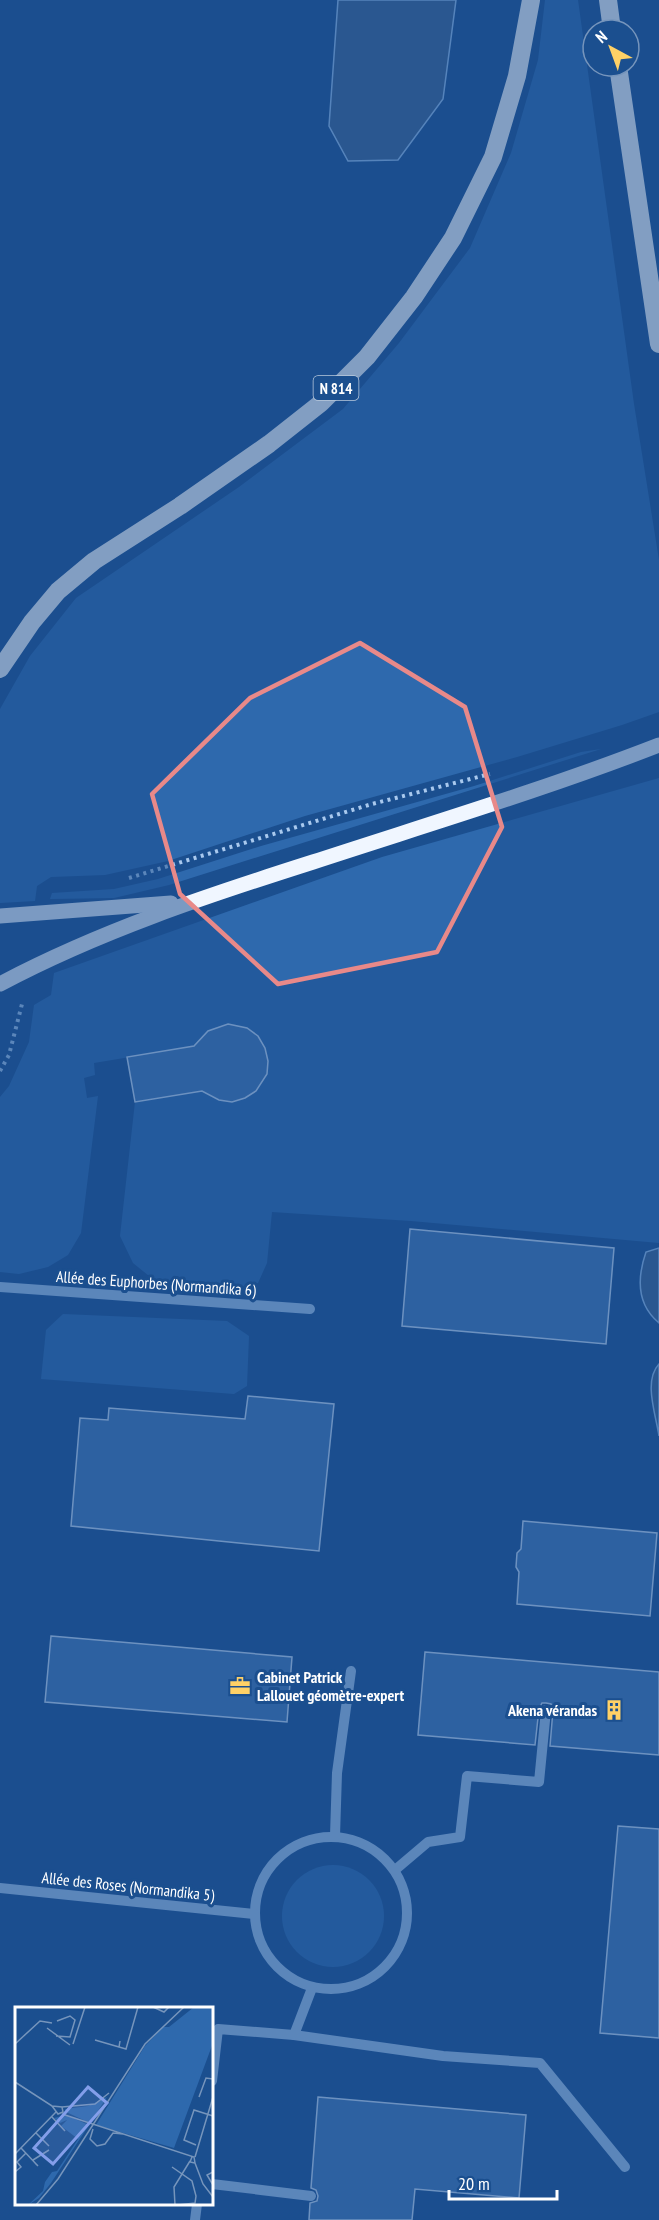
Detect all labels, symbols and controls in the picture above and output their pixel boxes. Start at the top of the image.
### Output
north arrow [581,18,641,78]
text: N [591,26,611,47]
road number: N 814 [314,376,358,400]
street label: Allée des Euphorbes (Normandika 6) [55,1266,257,1300]
place label: Cabinet Patrick Lallouet géomètre-expert [257,1667,404,1705]
office icon: Cabinet Patrick Lallouet géomètre-expert [228,1674,252,1698]
building icon: Akena vérandas [602,1698,626,1722]
place label: Akena vérandas [507,1700,597,1720]
street label: Allée des Roses (Normandika 5) [41,1867,216,1905]
inset map [15,2007,213,2205]
scale bar [449,2163,557,2201]
text: 20 m [458,2172,490,2195]

